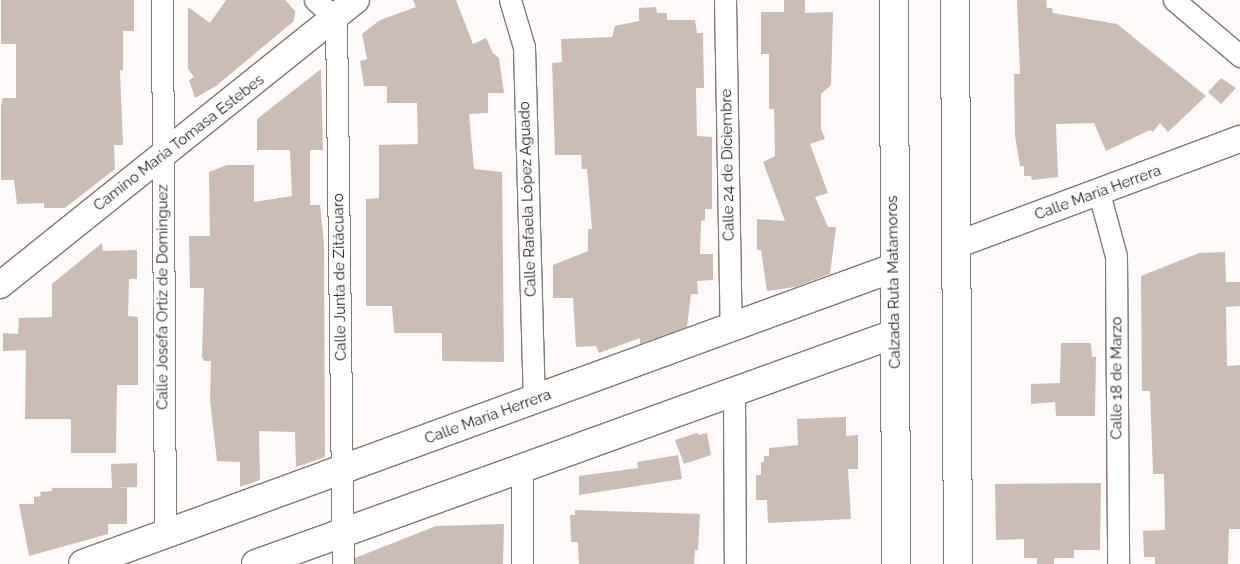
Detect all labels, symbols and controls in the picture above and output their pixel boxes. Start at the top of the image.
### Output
street label: Camino Maria Tomasa Estebes [90,71,268,215]
street label: Calle 24 de Diciembre [718,89,738,241]
street label: Calle Rafaela López Aguado [516,101,540,297]
street label: Calle María Herrera [1032,162,1164,224]
street label: Calle Josefa Ortíz de Dominguez [154,184,172,410]
street label: Calle Junta de Zitácuaro [330,193,350,361]
street label: Calzada Ruta Matamoros [883,195,905,369]
street label: Calle 18 de Marzo [1108,316,1126,440]
street label: Calle María Herrera [422,386,554,448]

